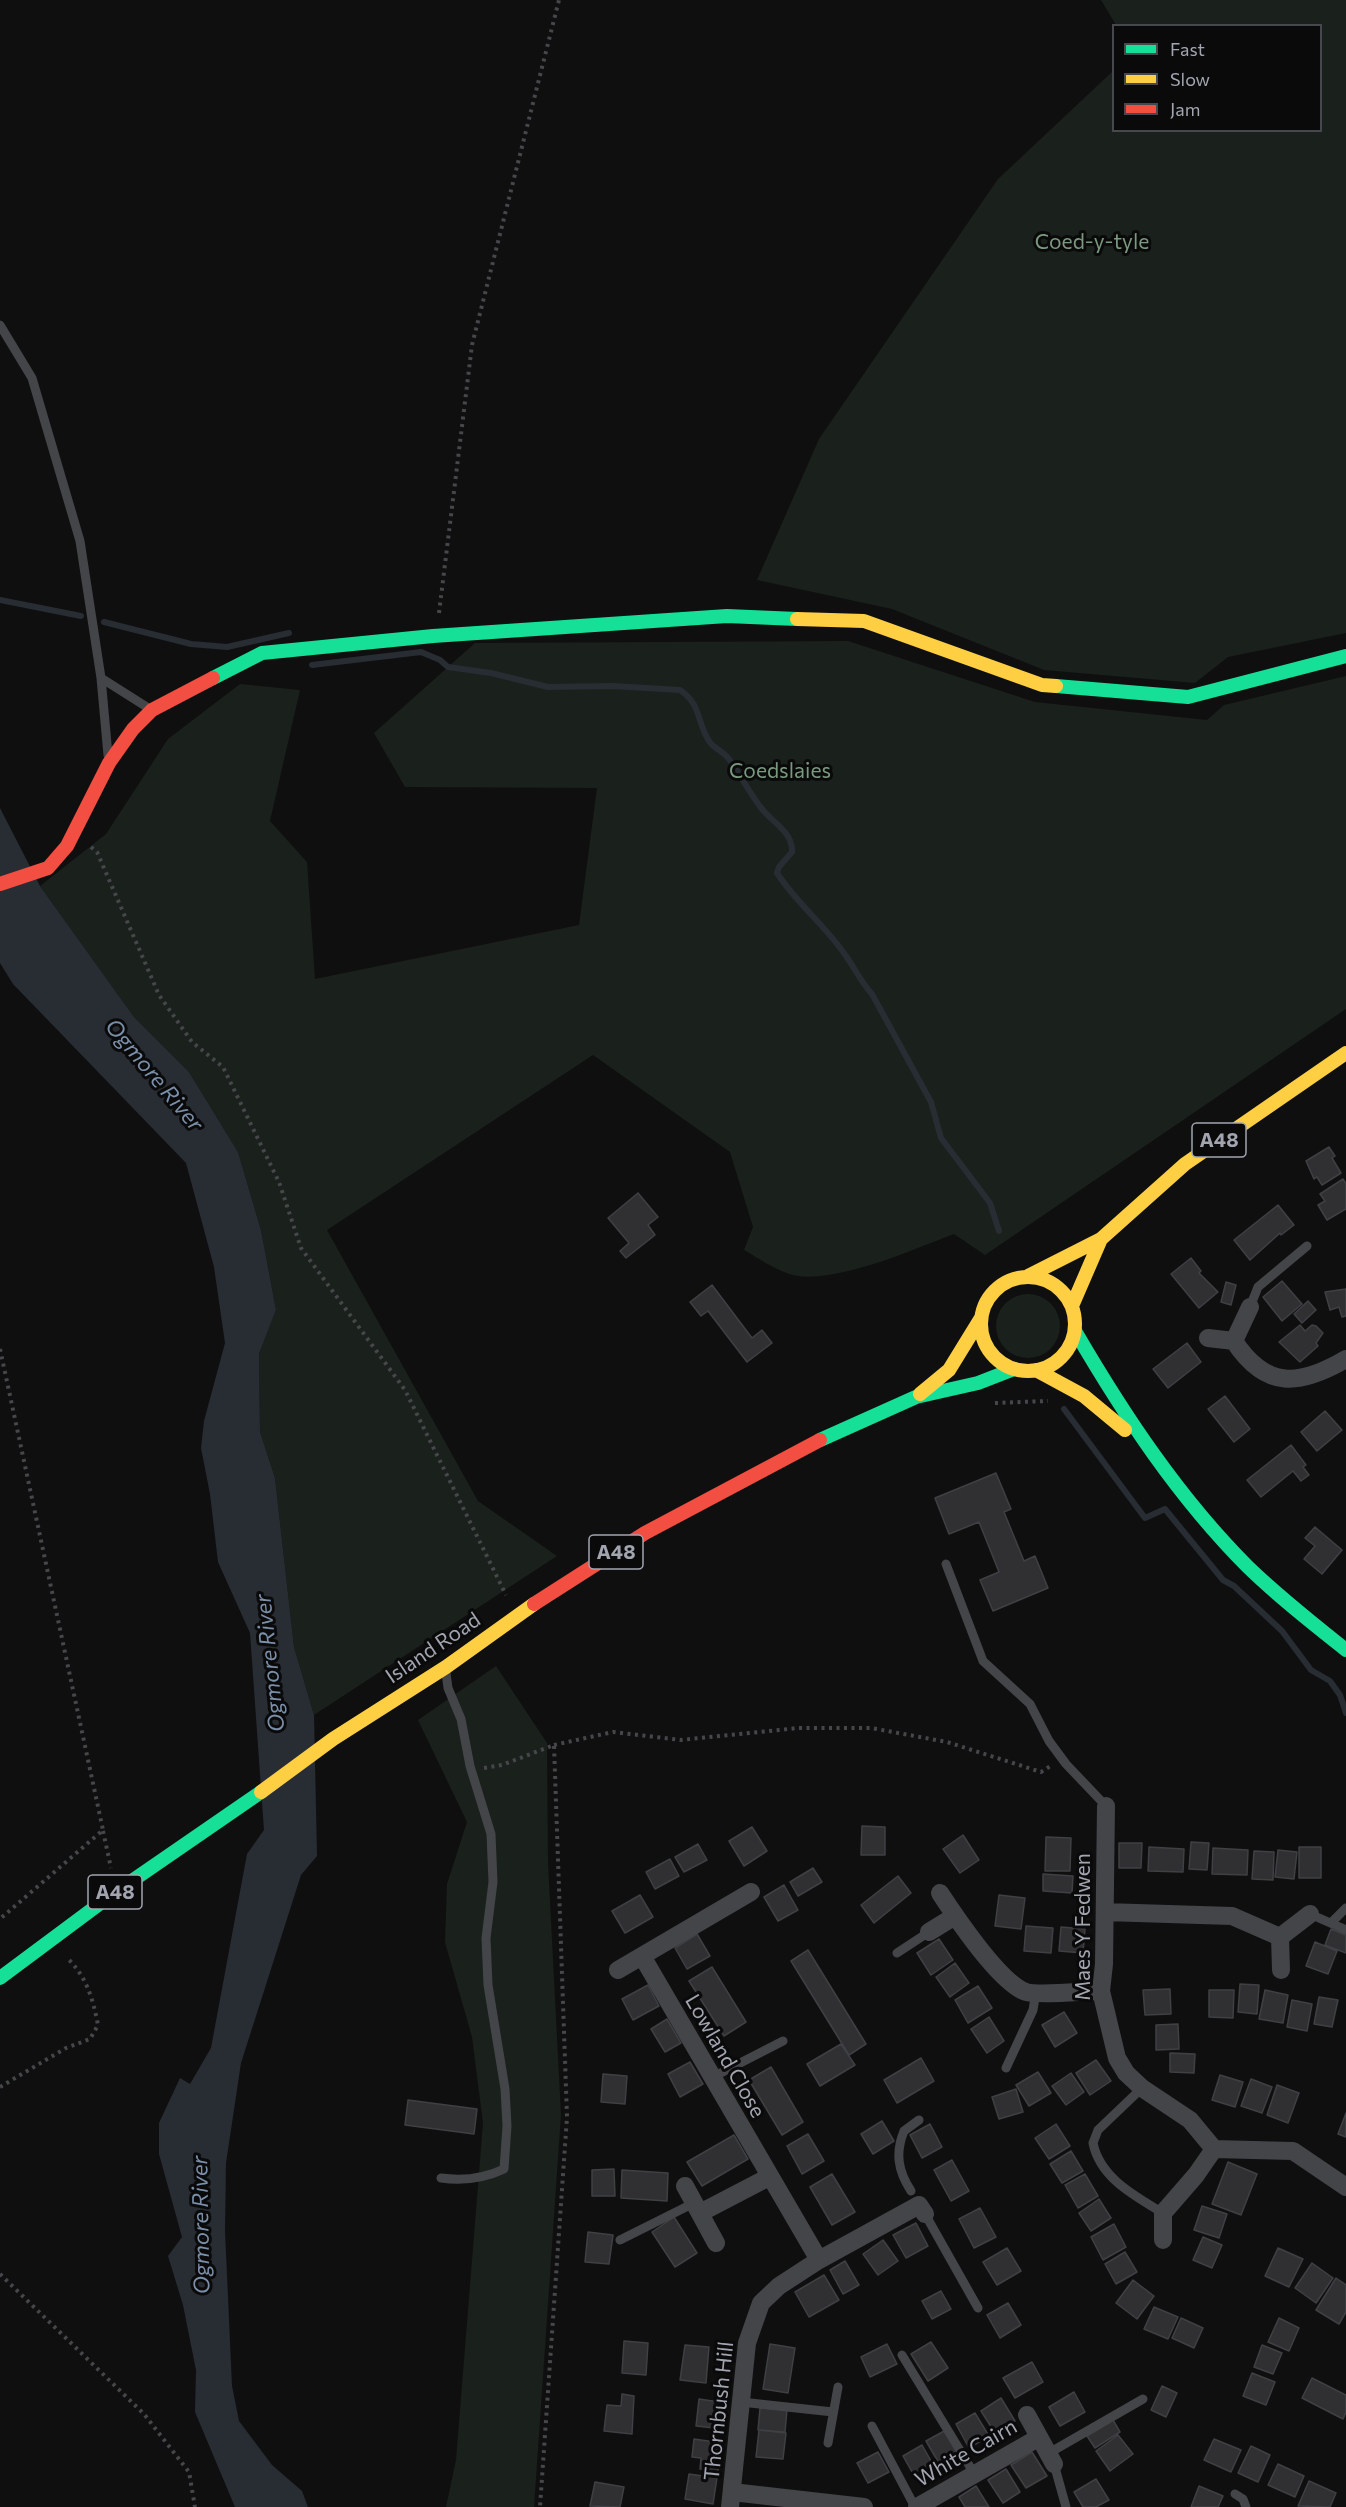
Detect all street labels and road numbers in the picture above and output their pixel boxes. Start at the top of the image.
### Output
road number: A48 [1192,1123,1246,1157]
road number: A48 [589,1535,643,1569]
street label: Island Road [381,1607,485,1689]
street label: Maes Y Fedwen [1070,1853,1096,2001]
road number: A48 [88,1875,142,1909]
street label: Lowland Close [680,1990,770,2122]
street label: Thornbush Hill [699,2340,739,2482]
street label: White Cairn [911,2414,1021,2492]

